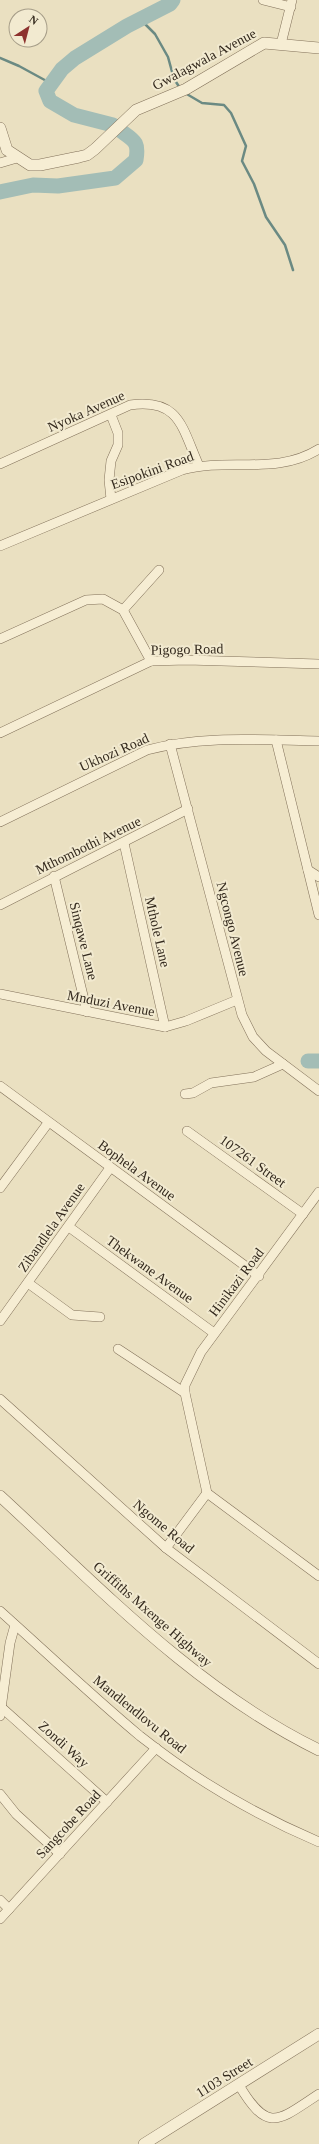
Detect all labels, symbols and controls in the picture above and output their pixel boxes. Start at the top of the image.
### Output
north arrow [8,8,48,48]
text: N [27,13,41,27]
street label: Gwalagwala Avenue [150,26,259,93]
street label: Nyoka Avenue [45,388,127,435]
street label: Esipokini Road [109,449,195,492]
street label: Pigogo Road [151,641,224,658]
street label: Ukhozi Road [77,731,151,774]
street label: Mthombothi Avenue [33,813,143,877]
street label: Ngcongo Avenue [214,880,251,978]
street label: Mthole Lane [142,895,173,969]
street label: Sinqawe Lane [67,901,100,982]
street label: Mnduzi Avenue [66,988,156,1019]
street label: 107261 Street [217,1132,289,1191]
street label: Bophela Avenue [95,1137,178,1203]
street label: Zibandlela Avenue [15,1180,88,1275]
street label: Thekwane Avenue [103,1233,196,1306]
street label: Hinikazi Road [206,1245,267,1319]
street label: Ngome Road [130,1497,197,1556]
street label: Griffiths Mxenge Highway [90,1559,215,1670]
street label: Mandlendlovu Road [90,1672,189,1756]
street label: Zondi Way [36,1718,92,1771]
street label: Sangcobe Road [33,1787,104,1861]
street label: 1103 Street [193,2054,255,2101]

